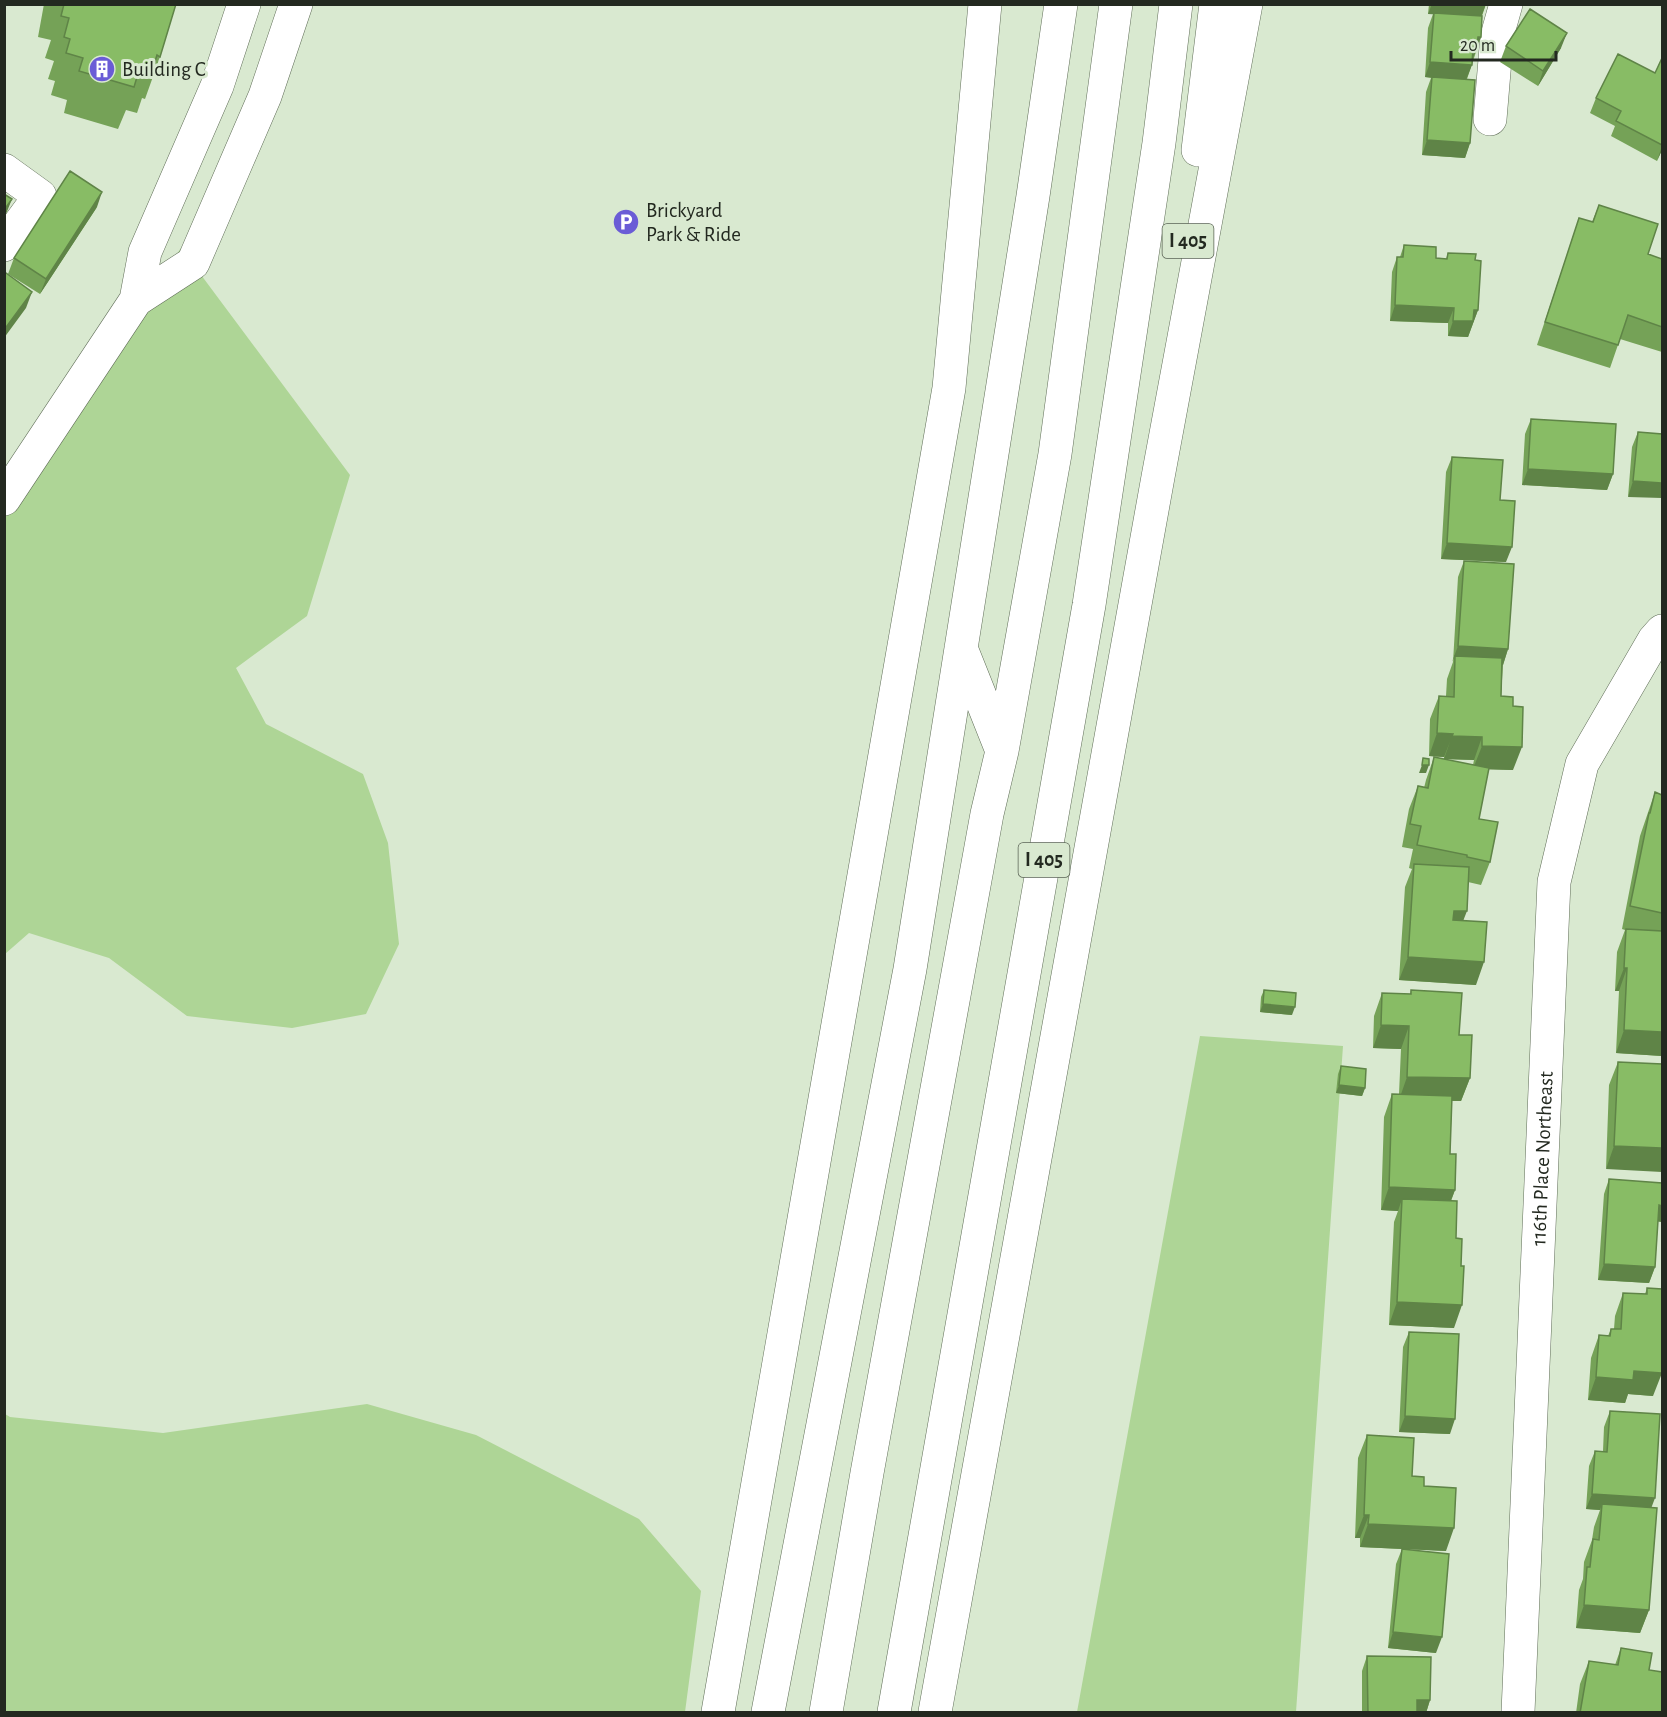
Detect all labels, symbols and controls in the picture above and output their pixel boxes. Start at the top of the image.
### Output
scale bar [1451,24,1556,62]
text: 20 m [1460,37,1495,55]
building icon: Building C [87,54,117,84]
place label: Building C [122,59,206,80]
place label: Brickyard Park & Ride [646,200,741,245]
parking icon: Brickyard Park & Ride [611,207,641,237]
road number: I 405 [1162,224,1214,258]
road number: I 405 [1018,843,1070,877]
street label: 116th Place Northeast [1528,1070,1556,1246]

